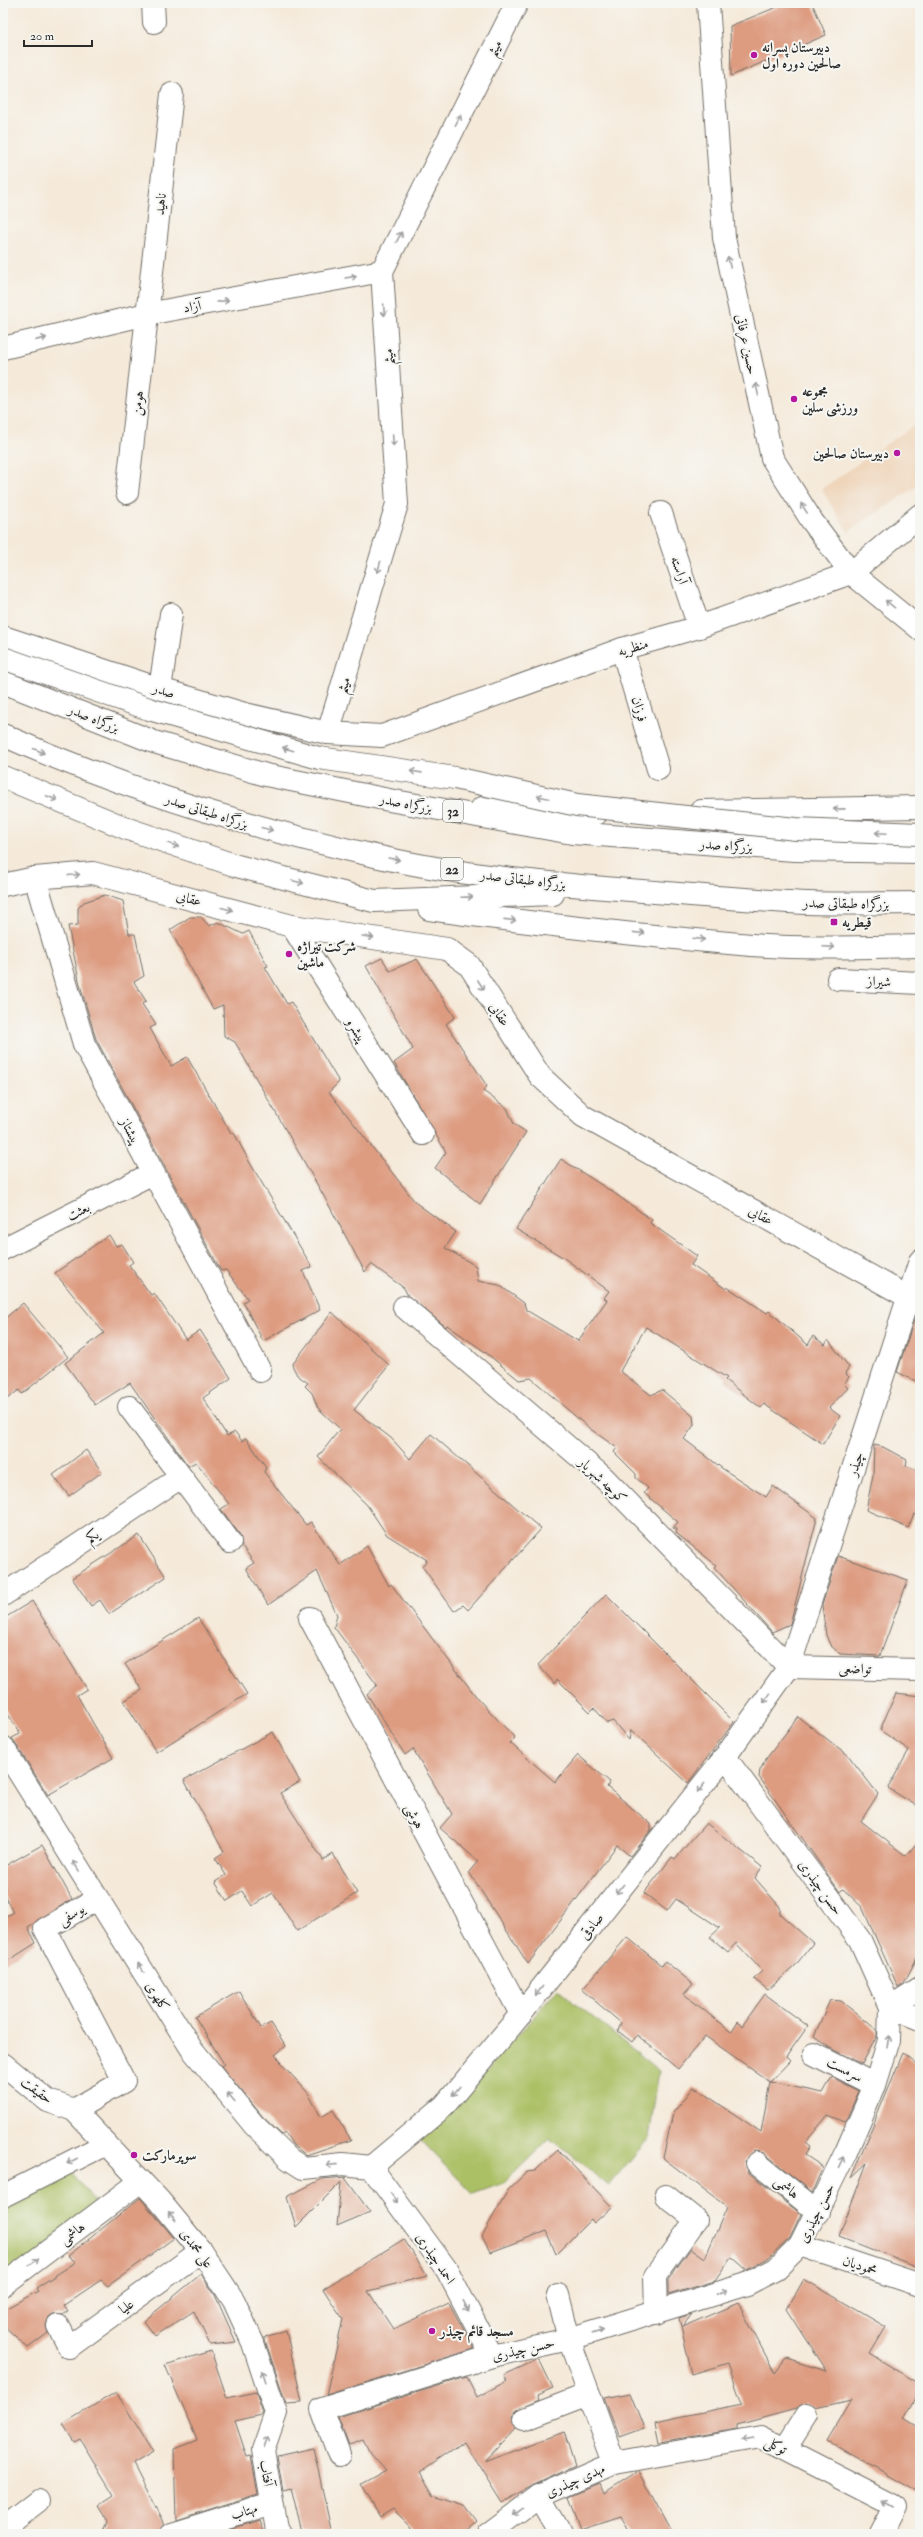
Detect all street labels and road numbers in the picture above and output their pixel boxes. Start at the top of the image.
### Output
street label: میثم [483,37,510,62]
street label: ناهید [151,192,170,216]
street label: آزاد [182,296,204,316]
street label: حسین عرفاتی [731,312,761,376]
street label: میثم [379,348,403,366]
street label: هومن [128,390,148,417]
street label: آراسته [667,554,693,588]
street label: منظریه [616,635,650,660]
street label: میثم [333,675,359,697]
street label: صدر [149,679,177,702]
street label: فرزان [628,695,651,724]
street label: بزرگراه صدر [64,699,122,736]
street label: بزرگراه طبقاتی صدر [161,789,251,833]
street label: بزرگراه صدر [376,789,434,817]
road number: 32 [443,800,463,822]
street label: بزرگراه صدر [697,834,754,856]
road number: 22 [441,858,463,880]
street label: بزرگراه طبقاتی صدر [477,865,567,893]
street label: عقابی [174,887,203,911]
street label: بزرگراه طبقاتی صدر [801,893,890,913]
street label: شیراز [864,972,892,991]
street label: عقابی [485,999,514,1030]
street label: پیشرو [340,1013,371,1047]
street label: پیشتاز [115,1113,145,1148]
street label: بعثت [64,1198,93,1224]
street label: عقابی [745,1202,776,1230]
street label: چیذر [843,1450,868,1481]
street label: کوچه شهریار [573,1452,630,1508]
street label: یکم [82,1525,106,1551]
street label: تواضعی [838,1659,872,1679]
street label: هوشی [400,1801,428,1832]
street label: حسن چیذری [794,1856,846,1919]
street label: یوسفی [55,1899,90,1931]
street label: صادقی [576,1910,607,1943]
street label: کلهری [142,1978,173,2014]
street label: سرمست [823,2053,866,2087]
street label: حقیقت [17,2073,56,2108]
street label: هاشمی [770,2172,803,2203]
street label: حسن چیذری [794,2181,839,2246]
street label: هاشمی [56,2218,89,2249]
street label: علی محمدی [175,2225,217,2272]
street label: احمد چیذری [411,2229,459,2288]
street label: محمودیان [840,2252,879,2279]
street label: علیا [115,2295,137,2318]
street label: حسن چیذری [490,2334,556,2366]
street label: توکلی [761,2433,790,2459]
street label: آفتاب [256,2458,278,2490]
street label: مهدی چیذری [543,2460,608,2502]
street label: مهتاب [229,2499,260,2525]

